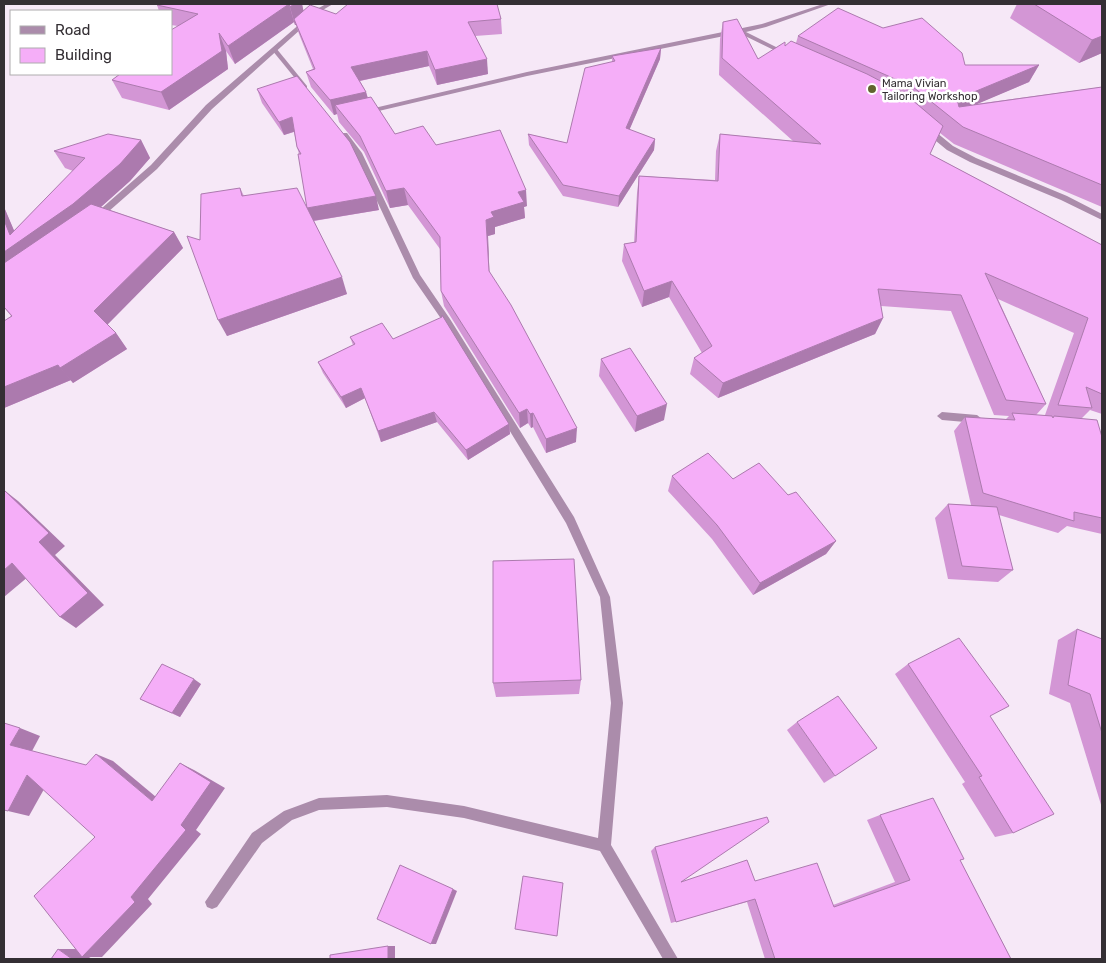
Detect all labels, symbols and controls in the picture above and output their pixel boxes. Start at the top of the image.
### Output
legend [10,10,172,75]
text: Road [55,21,91,39]
text: Building [55,46,112,64]
place label: Mama Vivian Tailoring Workshop [882,77,978,103]
marker: Mama Vivian Tailoring Workshop [866,83,878,95]

